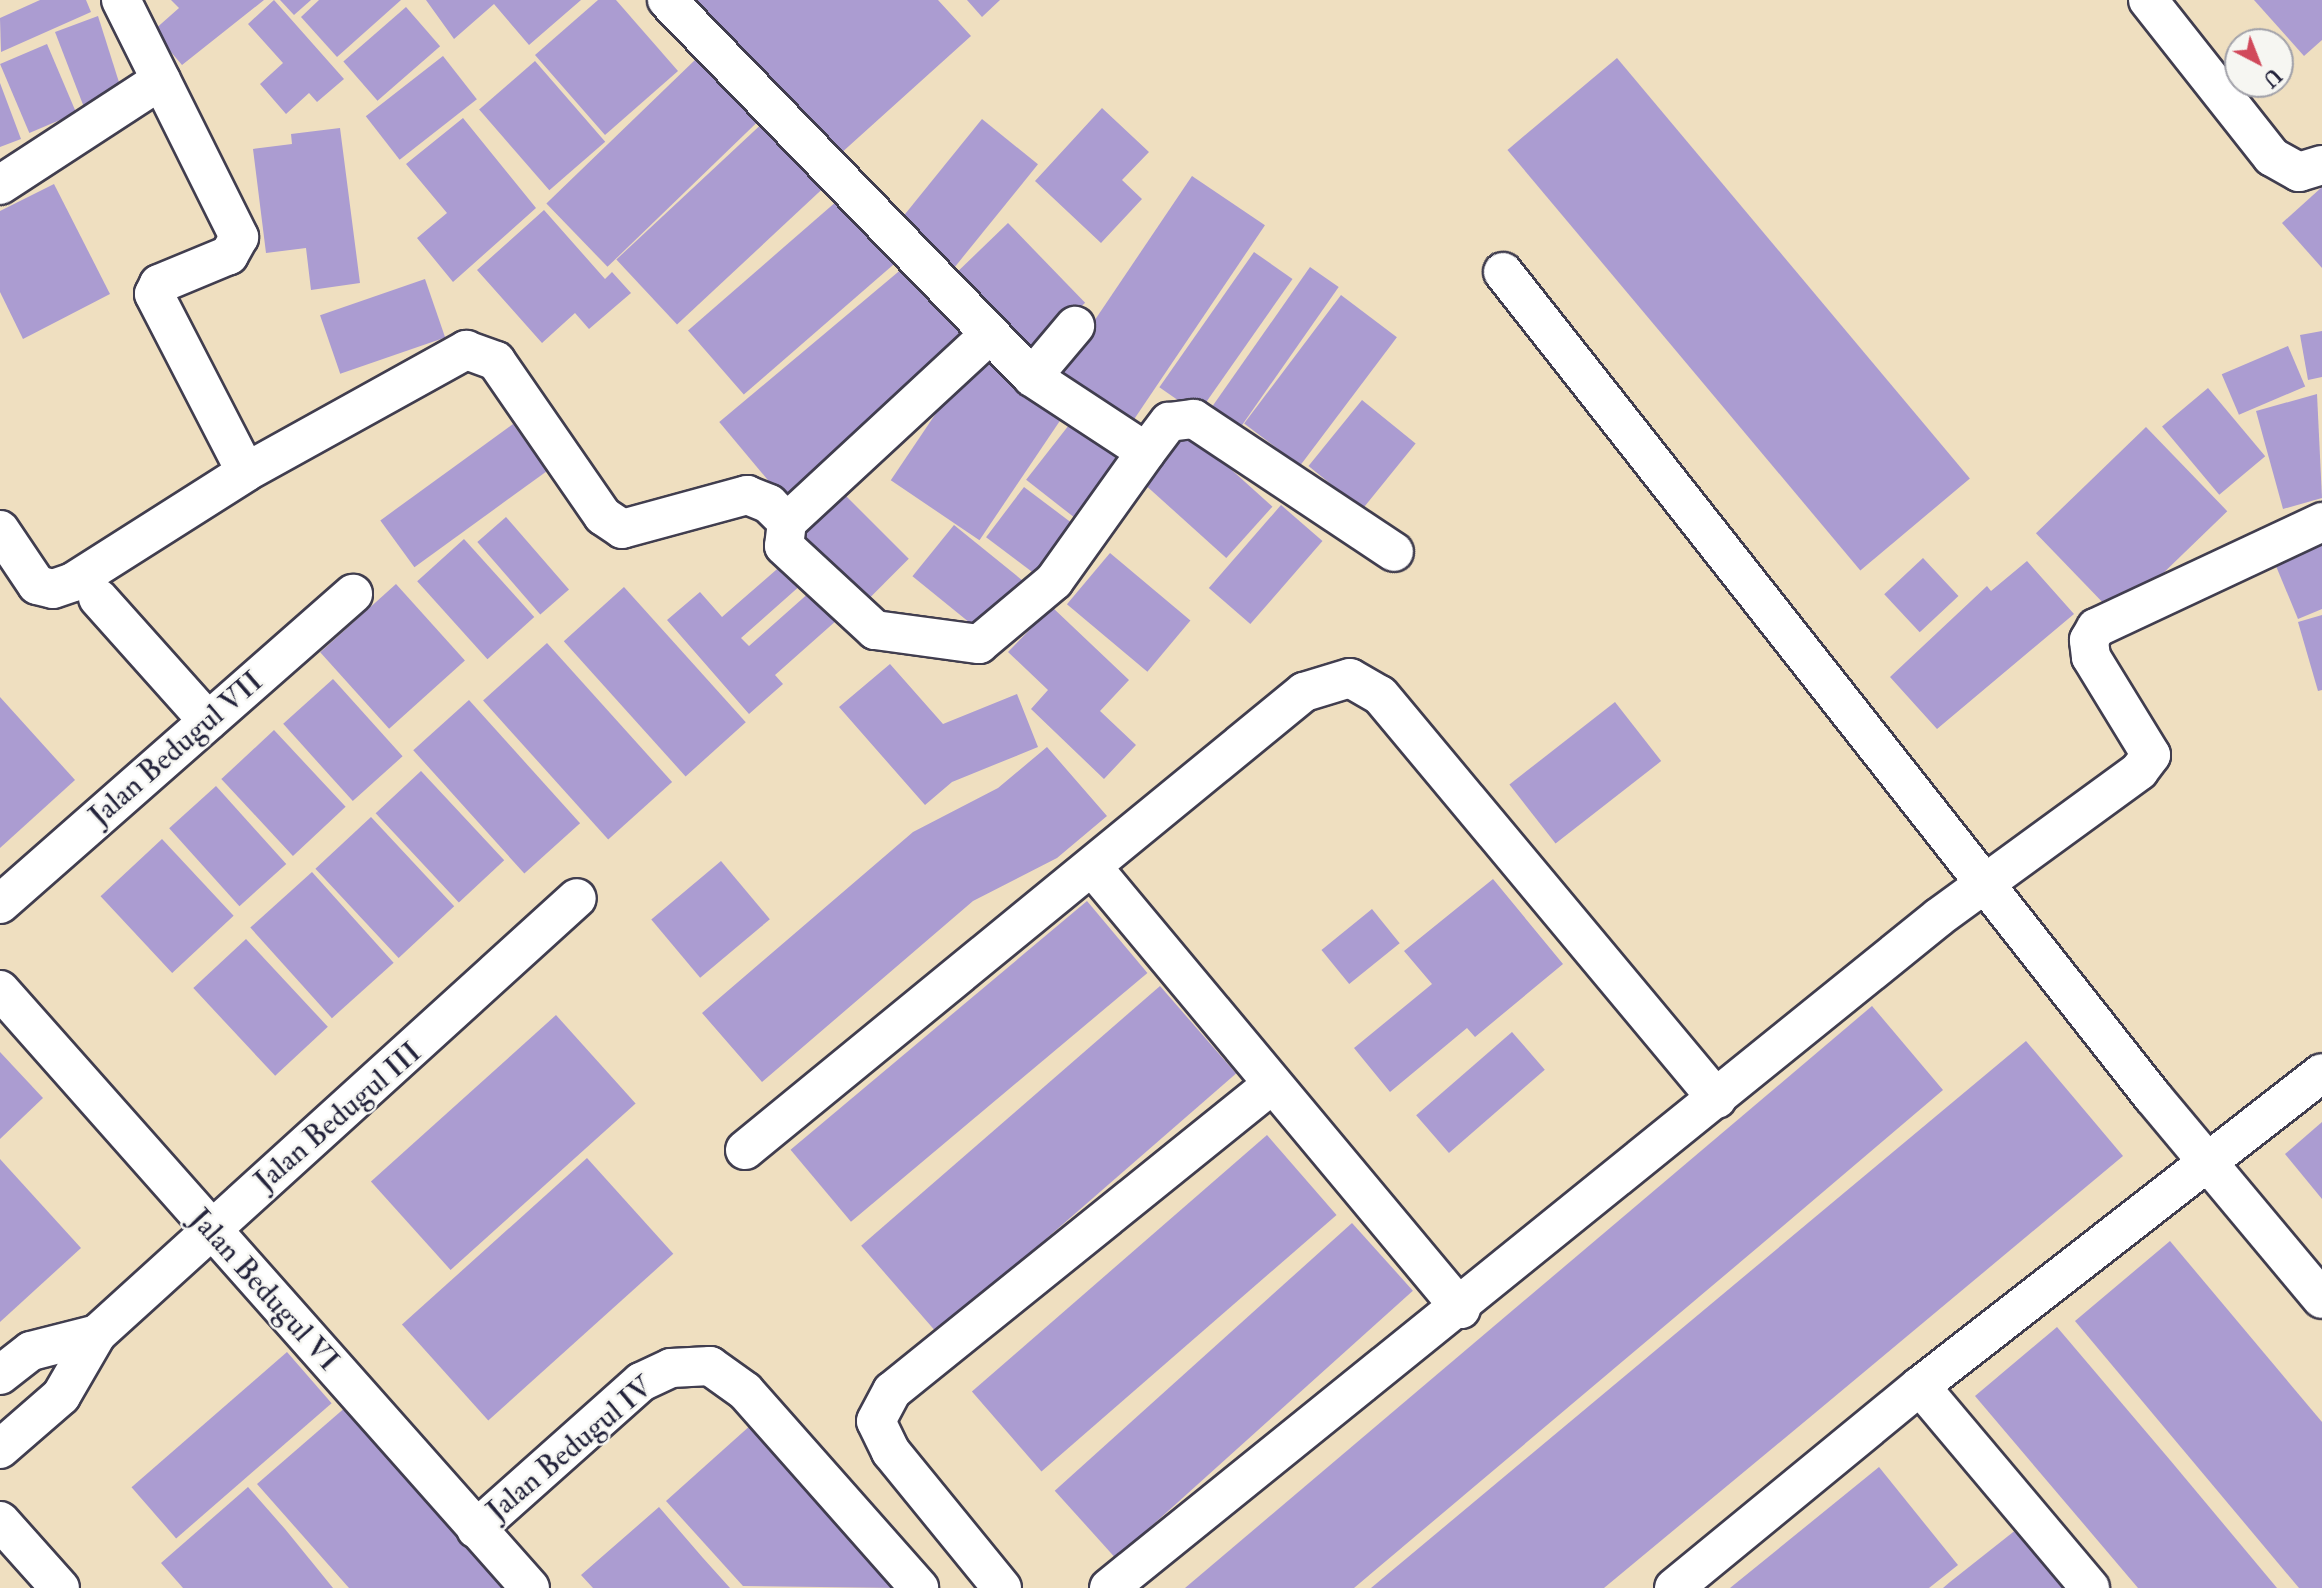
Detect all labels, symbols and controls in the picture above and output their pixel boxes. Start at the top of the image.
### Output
north arrow [2224,28,2294,98]
text: U [2258,63,2286,91]
street label: Jalan Bedugul VII [82,664,270,834]
street label: Jalan Bedugul III [247,1035,429,1199]
street label: Jalan Bedugul VI [182,1201,346,1379]
street label: Jalan Bedugul IV [480,1369,660,1529]

